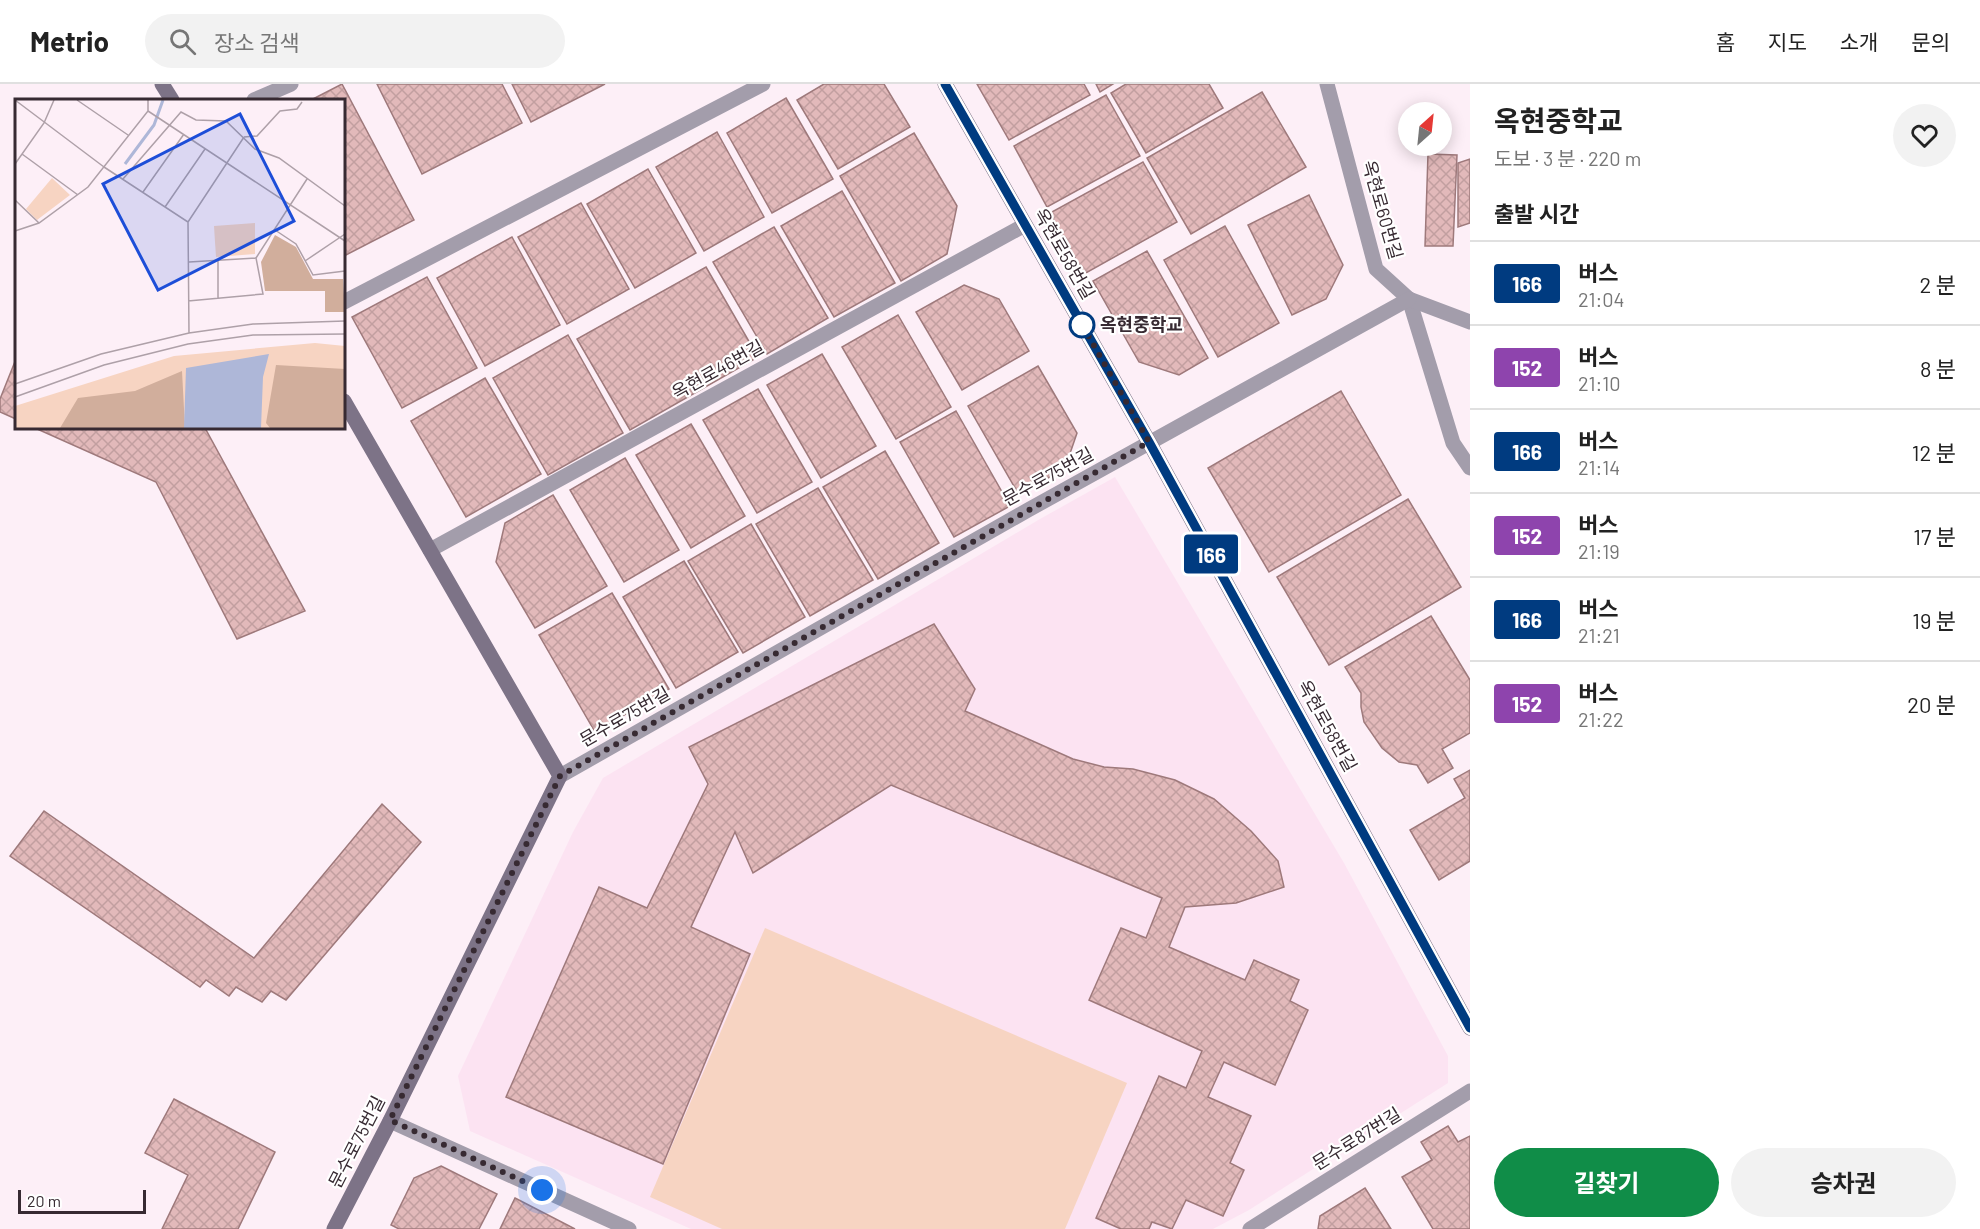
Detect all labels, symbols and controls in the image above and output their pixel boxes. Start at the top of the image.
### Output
search box [145,14,565,68]
text: Metrio [30,24,109,58]
icon: search [166,25,199,58]
text: 장소 검색 [214,29,299,55]
text: 홈 [1716,29,1735,54]
text: 지도 [1768,29,1807,54]
text: 소개 [1840,29,1878,54]
text: 문의 [1911,29,1950,54]
inset map [15,99,345,429]
north arrow [1398,102,1452,156]
map controls [1398,102,1452,156]
text: 옥현중학교 [1494,103,1623,137]
button: heart [1893,104,1956,167]
text: 도보 · 3 분 · 220 m [1494,146,1641,170]
street label: 옥현로60번길 [1358,158,1408,262]
text: 출발 시간 [1494,200,1579,226]
street label: 옥현로58번길 [1030,204,1100,303]
text: 버스 [1578,259,1618,285]
text: 166 [1512,271,1542,296]
text: 2 분 [1920,271,1956,297]
text: 21:04 [1578,287,1625,311]
marker: 옥현중학교 [1069,312,1095,338]
place label: 옥현중학교 [1100,313,1183,335]
street label: 옥현로46번길 [668,335,767,403]
text: 버스 [1578,343,1618,369]
text: 152 [1512,355,1542,380]
text: 8 분 [1920,355,1956,381]
text: 21:10 [1578,371,1621,395]
text: 버스 [1578,427,1618,453]
text: 166 [1512,439,1542,464]
text: 12 분 [1912,439,1956,465]
street label: 문수로75번길 [998,442,1097,510]
text: 21:14 [1578,455,1620,479]
text: 버스 [1578,511,1618,537]
text: 152 [1512,523,1542,548]
text: 17 분 [1913,523,1956,549]
line badge: 166 [1176,534,1246,574]
text: 21:19 [1578,539,1620,563]
text: 166 [1196,542,1226,567]
text: 버스 [1578,595,1618,621]
text: 166 [1512,607,1542,632]
text: 19 분 [1912,607,1956,633]
text: 21:21 [1578,623,1620,647]
street label: 옥현로58번길 [1294,676,1362,775]
text: 버스 [1578,679,1618,705]
street label: 문수로75번길 [575,681,674,751]
text: 152 [1512,691,1542,716]
text: 20 분 [1907,691,1956,717]
text: 21:22 [1578,707,1624,731]
street label: 문수로75번길 [323,1092,389,1191]
street label: 문수로87번길 [1308,1102,1405,1174]
button: 길찾기 [1494,1148,1719,1217]
button: 승차권 [1731,1148,1956,1217]
your location [527,1175,557,1205]
scale bar [18,1187,146,1214]
text: 20 m [27,1191,61,1210]

